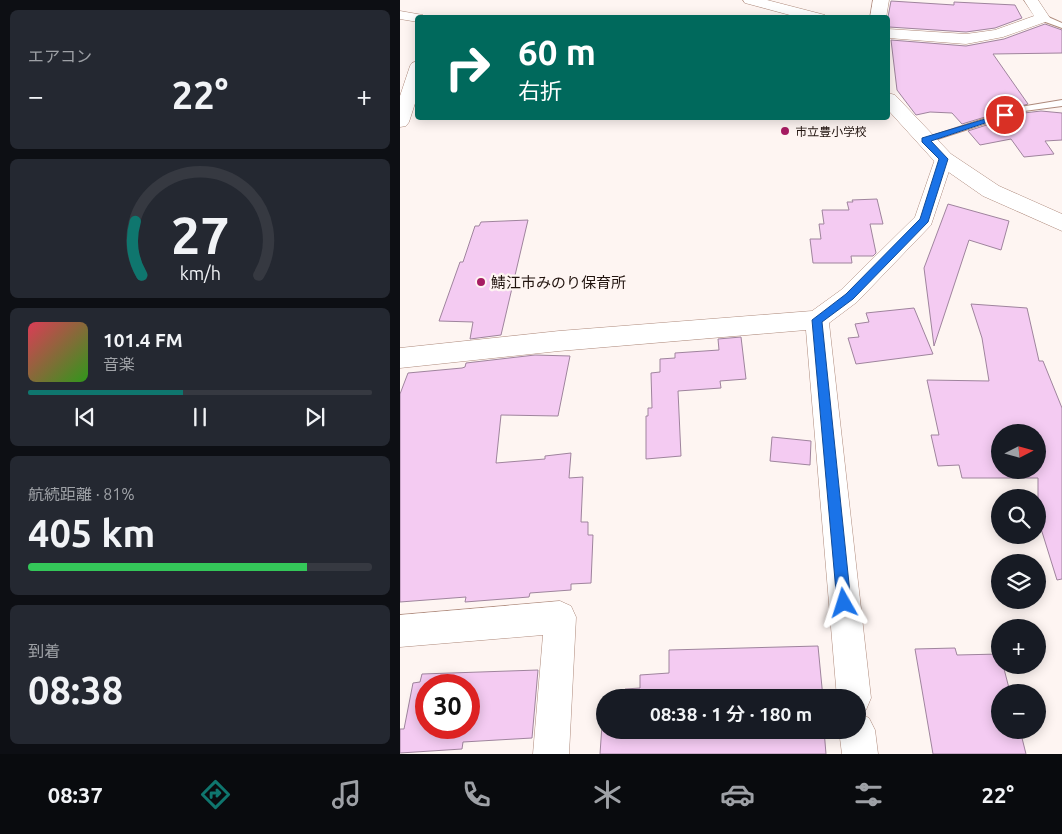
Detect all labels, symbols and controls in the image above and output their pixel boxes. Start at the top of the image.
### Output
text: 60 m [518,32,596,72]
icon: right [435,35,500,100]
text: エアコン [28,47,92,65]
text: 22° [172,74,228,116]
text: 右折 [518,78,562,103]
text: − [28,80,44,111]
text: + [356,80,372,111]
pin [984,94,1026,136]
icon: arrive [991,101,1019,129]
marker: 市立豊小学校 [779,125,791,137]
place label: 市立豊小学校 [795,125,867,138]
text: 27 [171,206,229,264]
text: km/h [179,263,221,283]
place label: 鯖江市みのり保育所 [491,274,626,291]
marker: 鯖江市みのり保育所 [475,276,487,288]
text: 101.4 FM [103,329,183,351]
text: 音楽 [103,355,135,373]
icon: previous [71,403,99,431]
icon: pause [186,403,214,431]
icon: next [301,403,329,431]
north arrow [991,424,1046,479]
map controls [991,424,1046,739]
text: 航続距離 · 81% [28,485,135,503]
button: search [991,489,1046,544]
text: 405 km [28,512,155,554]
button: layers [991,554,1046,609]
position arrow [817,576,869,628]
button: + [991,619,1046,674]
text: 到着 [28,642,60,660]
text: 08:38 [28,669,123,711]
speed limit sign: 30 [415,674,480,739]
button: − [991,684,1046,739]
text: 08:38 · 1 分 · 180 m [650,703,812,725]
icon: directions [198,777,233,812]
icon: music [329,777,364,812]
icon: phone [459,777,494,812]
icon: climate [590,777,625,812]
icon: car [720,777,755,812]
icon: filters [851,777,886,812]
text: 08:37 [48,782,103,807]
text: 22° [982,782,1014,807]

